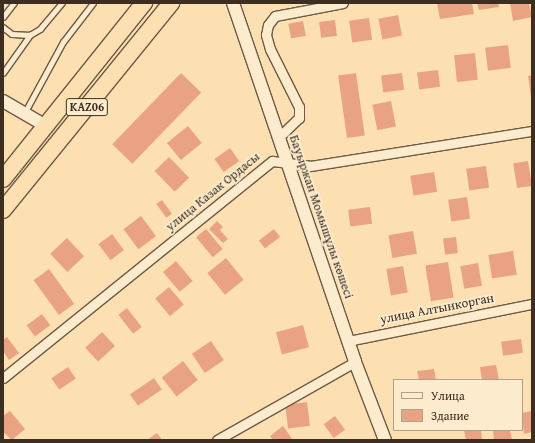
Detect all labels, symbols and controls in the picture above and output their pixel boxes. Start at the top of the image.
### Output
road number: KАZ06 [65,97,109,117]
street label: Бауыржан Момышұлы көшесі [286,133,356,301]
street label: улица Казак Ордасы [163,149,263,235]
street label: улица Алтынкорган [379,290,495,328]
legend [393,379,523,431]
text: Улица [431,387,465,404]
text: Здание [431,407,469,424]

